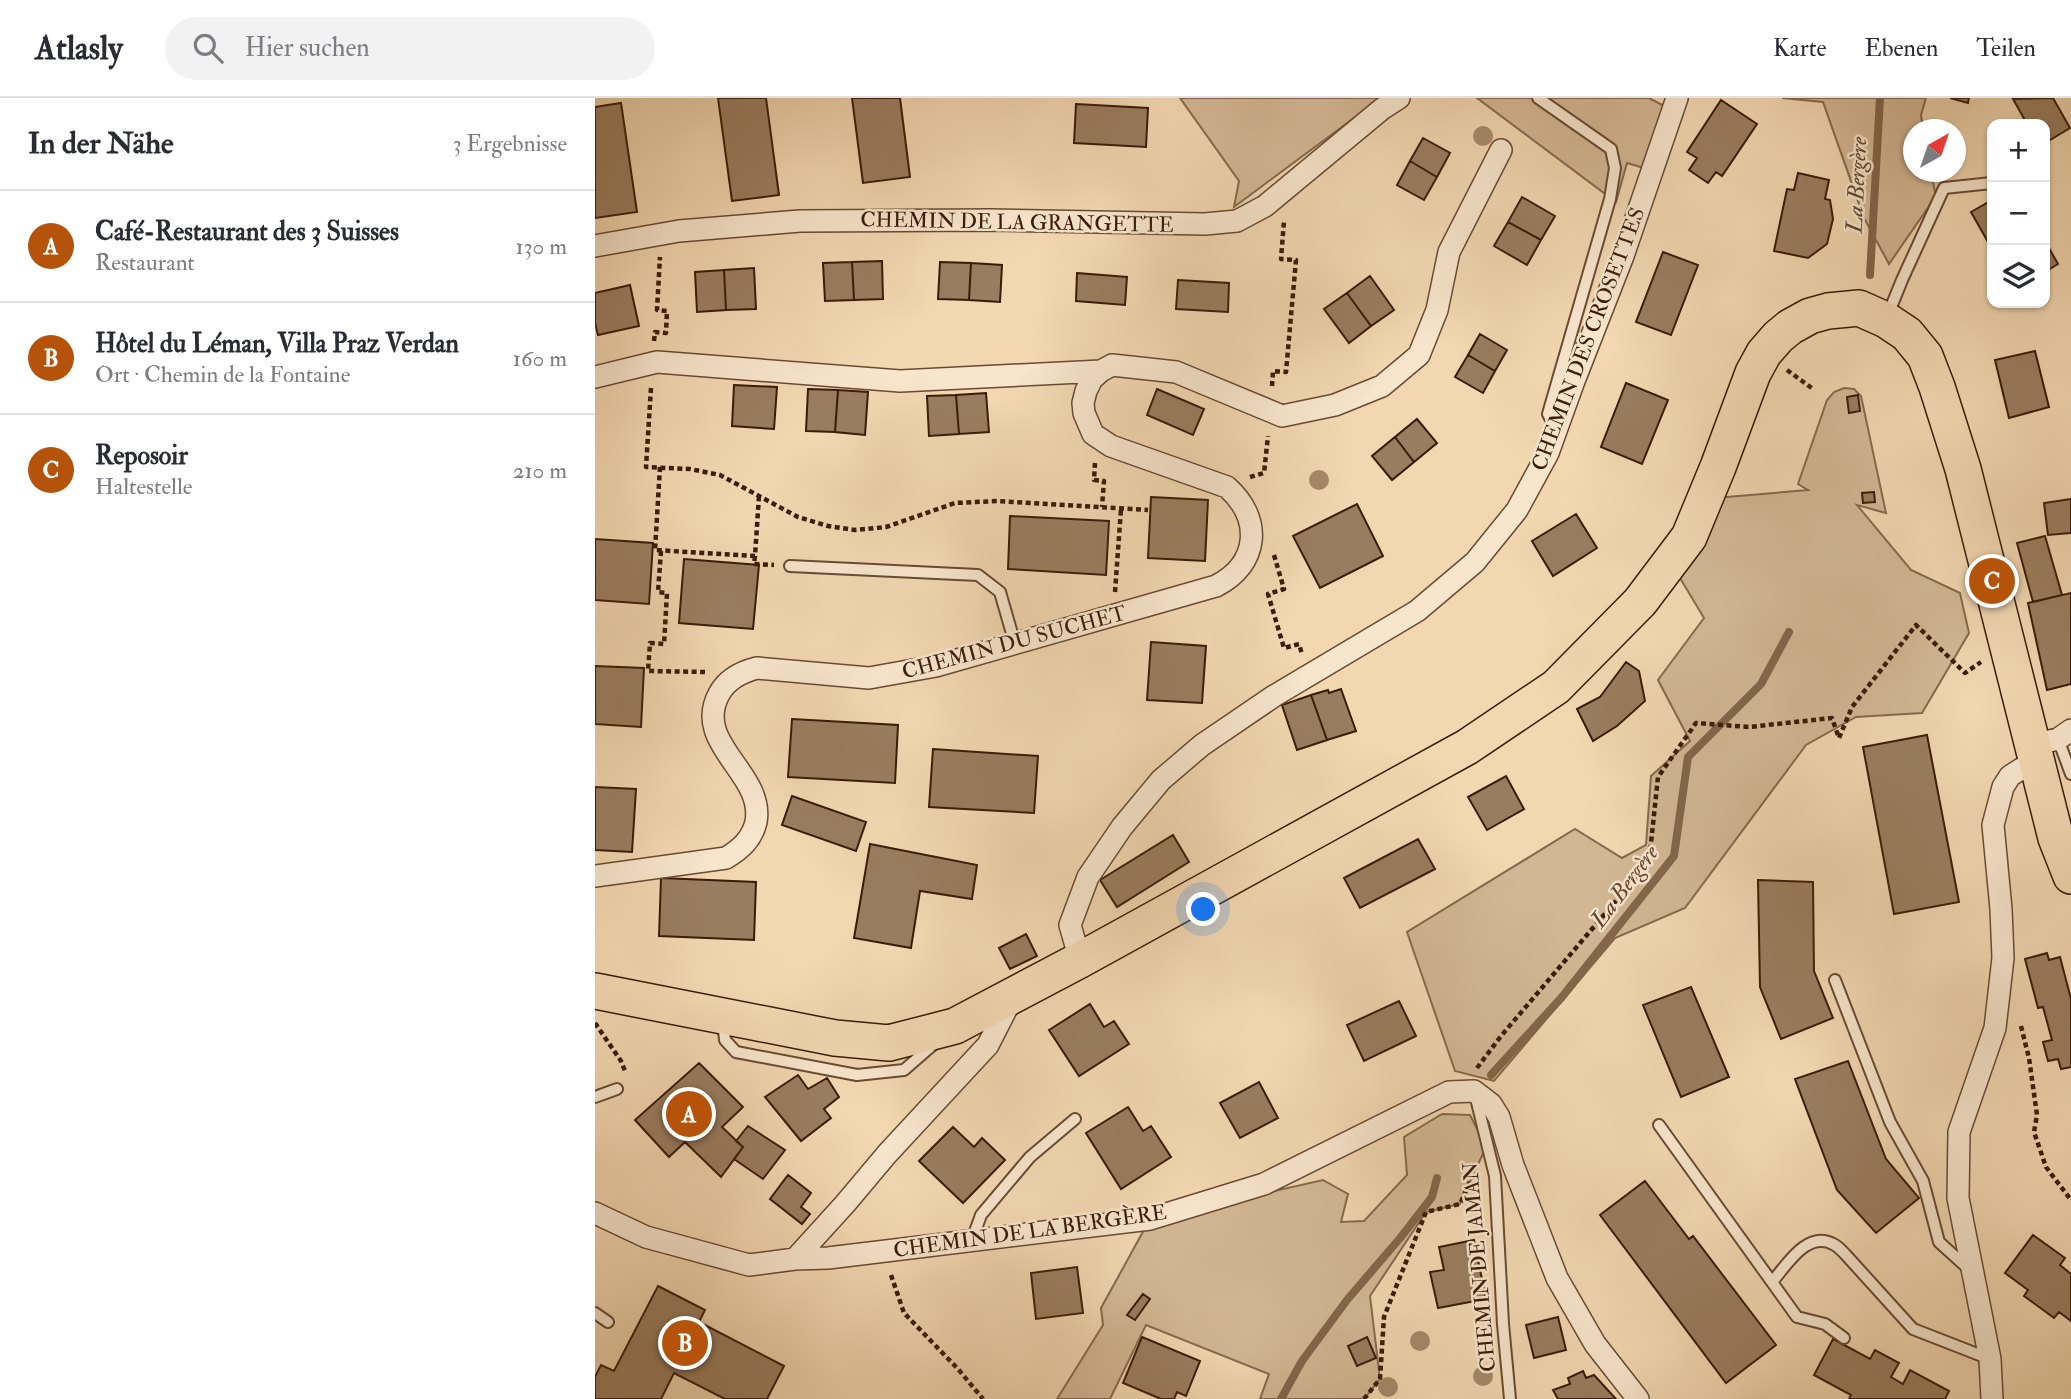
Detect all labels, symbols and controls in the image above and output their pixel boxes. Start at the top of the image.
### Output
search box [165,17,655,80]
text: Atlasly [35,28,123,69]
icon: search [189,29,227,67]
text: Hier suchen [245,32,370,64]
text: Karte [1773,33,1826,64]
text: Ebenen [1864,33,1938,64]
text: Teilen [1976,33,2036,64]
north arrow [1903,119,1966,182]
map controls [1987,119,2050,308]
button: + [1987,119,2050,182]
text: In der Nähe [28,125,173,162]
text: 3 Ergebnisse [453,129,567,158]
water label: La Bergère [1839,136,1874,235]
button: − [1987,182,2050,245]
street label: CHEMIN DES CROSETTES [1526,204,1651,475]
street label: CHEMIN DE LA GRANGETTE [860,206,1174,239]
text: Café-Restaurant des 3 Suisses [95,216,399,248]
text: A [44,232,58,261]
text: 130 m [515,232,567,261]
button: layers [1987,245,2050,308]
text: Restaurant [95,248,195,277]
text: Hôtel du Léman, Villa Praz Verdan [95,328,459,360]
text: B [43,344,59,373]
text: 160 m [513,344,567,373]
text: Ort · Chemin de la Fontaine [95,360,350,389]
text: Reposoir [95,440,188,472]
text: C [43,456,59,485]
text: 210 m [513,456,567,485]
text: Haltestelle [95,472,192,501]
pin: C [1969,555,2015,607]
street label: CHEMIN DU SUCHET [899,599,1130,685]
water label: La Bergère [1583,839,1665,934]
your location [1186,892,1220,926]
pin: A [666,1088,712,1140]
street label: CHEMIN DE JAMAN [1457,1161,1502,1373]
street label: CHEMIN DE LA BERGÈRE [892,1199,1169,1264]
pin: B [662,1317,708,1369]

